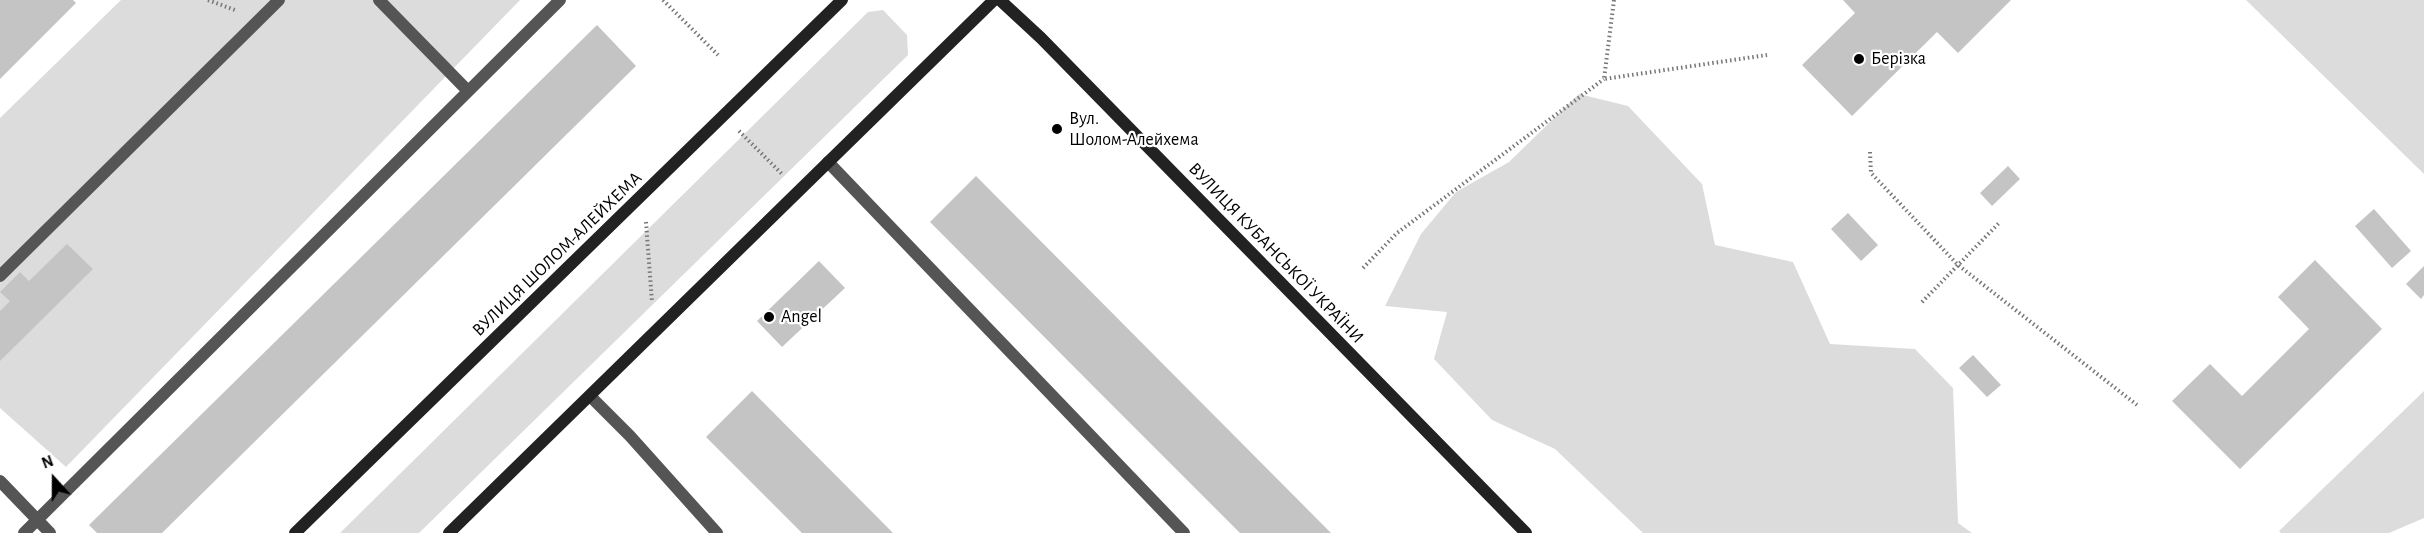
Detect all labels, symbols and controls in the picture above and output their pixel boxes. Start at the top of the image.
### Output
place label: Берізка [1871,48,1926,70]
marker: Берізка [1852,52,1866,66]
place label: Вул. Шолом-Алейхема [1069,108,1199,150]
marker: Вул. Шолом-Алейхема [1050,122,1064,136]
street label: ВУЛИЦЯ КУБАНСЬКОЇ УКРАЇНИ [1184,158,1368,348]
street label: ВУЛИЦЯ ШОЛОМ-АЛЕЙХЕМА [468,167,646,341]
place label: Angel [781,306,822,328]
marker: Angel [762,310,776,324]
north arrow [24,449,84,509]
text: N [39,453,56,472]

